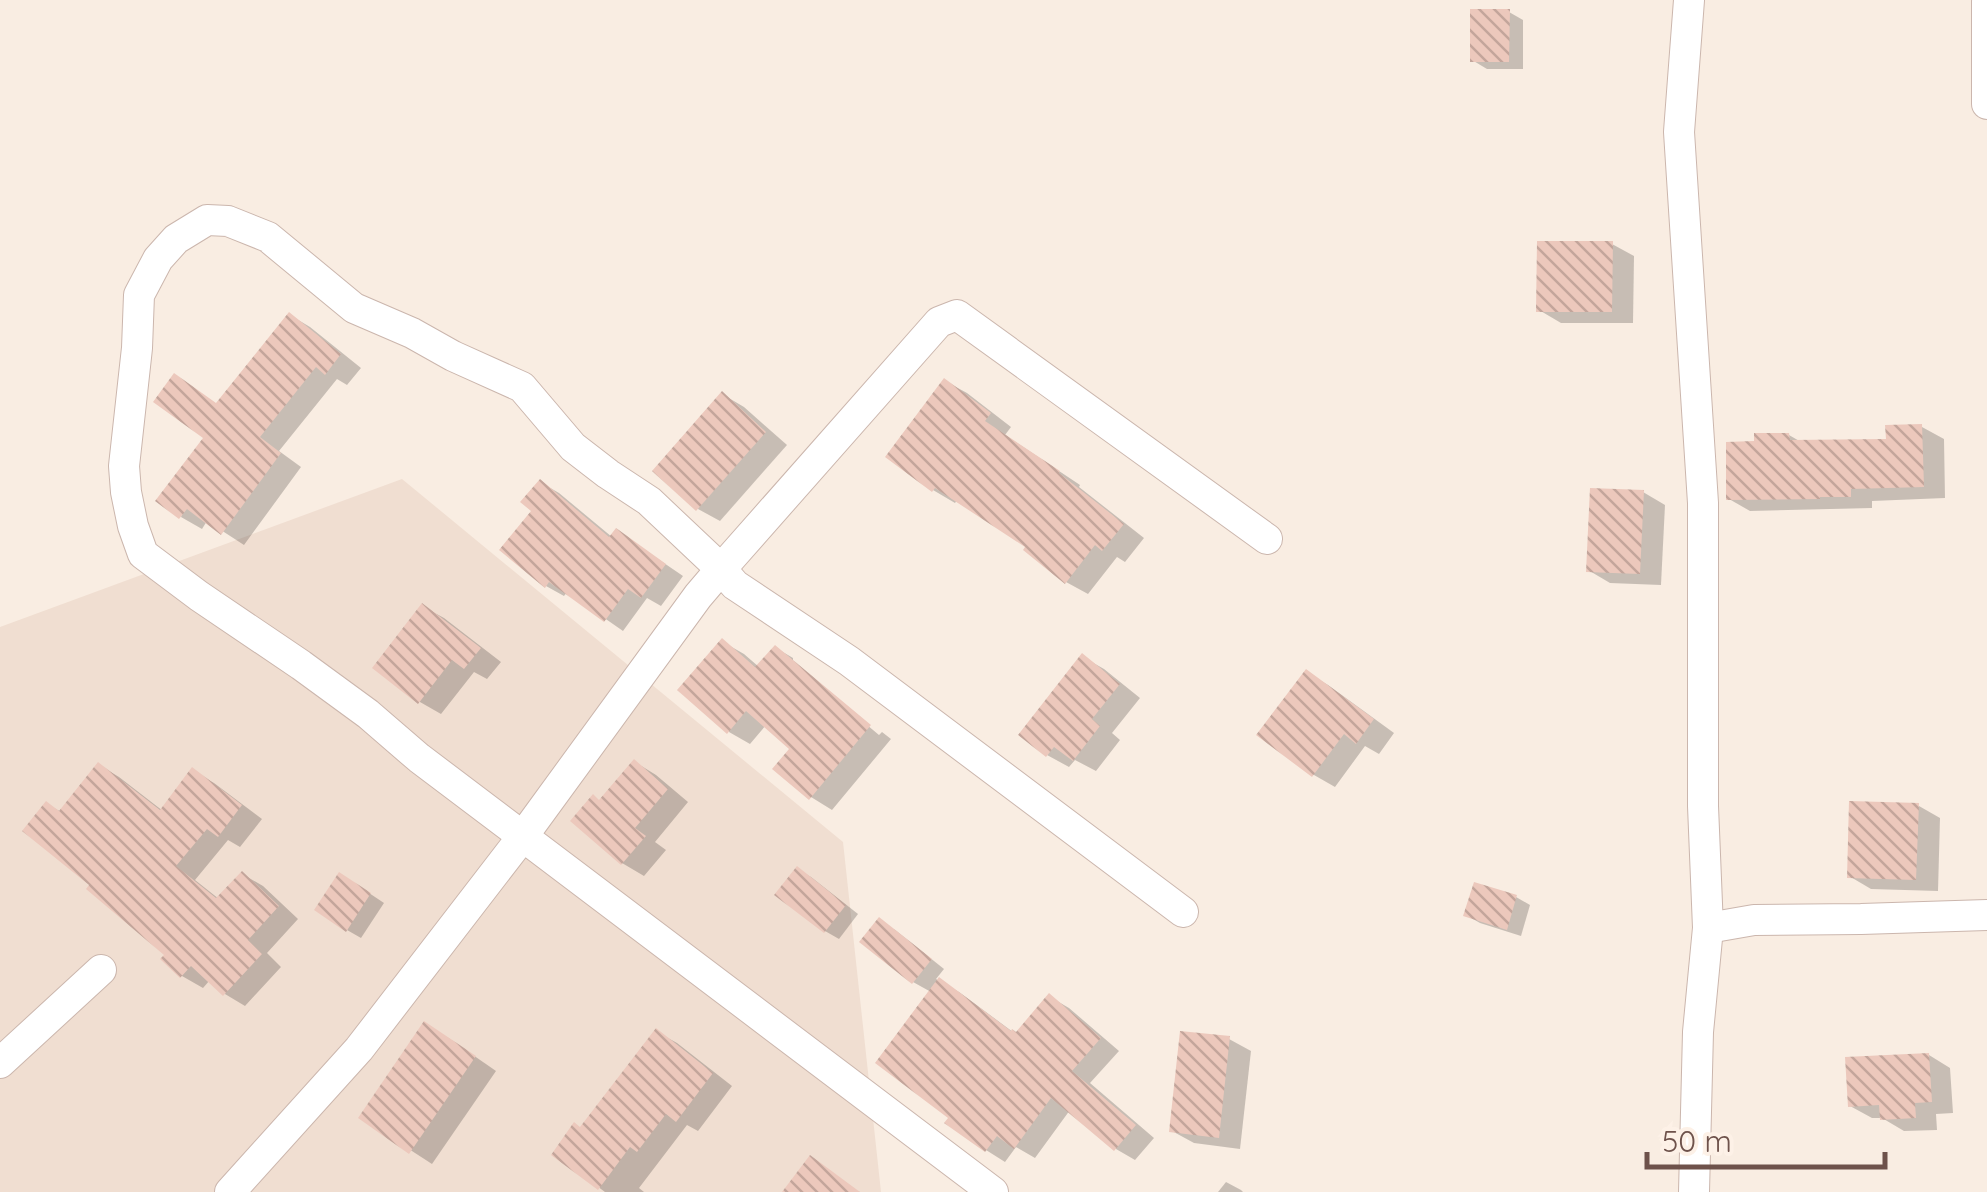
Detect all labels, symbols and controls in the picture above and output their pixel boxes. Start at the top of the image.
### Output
scale bar [1647,1107,1884,1169]
text: 50 m [1662,1122,1732,1160]

